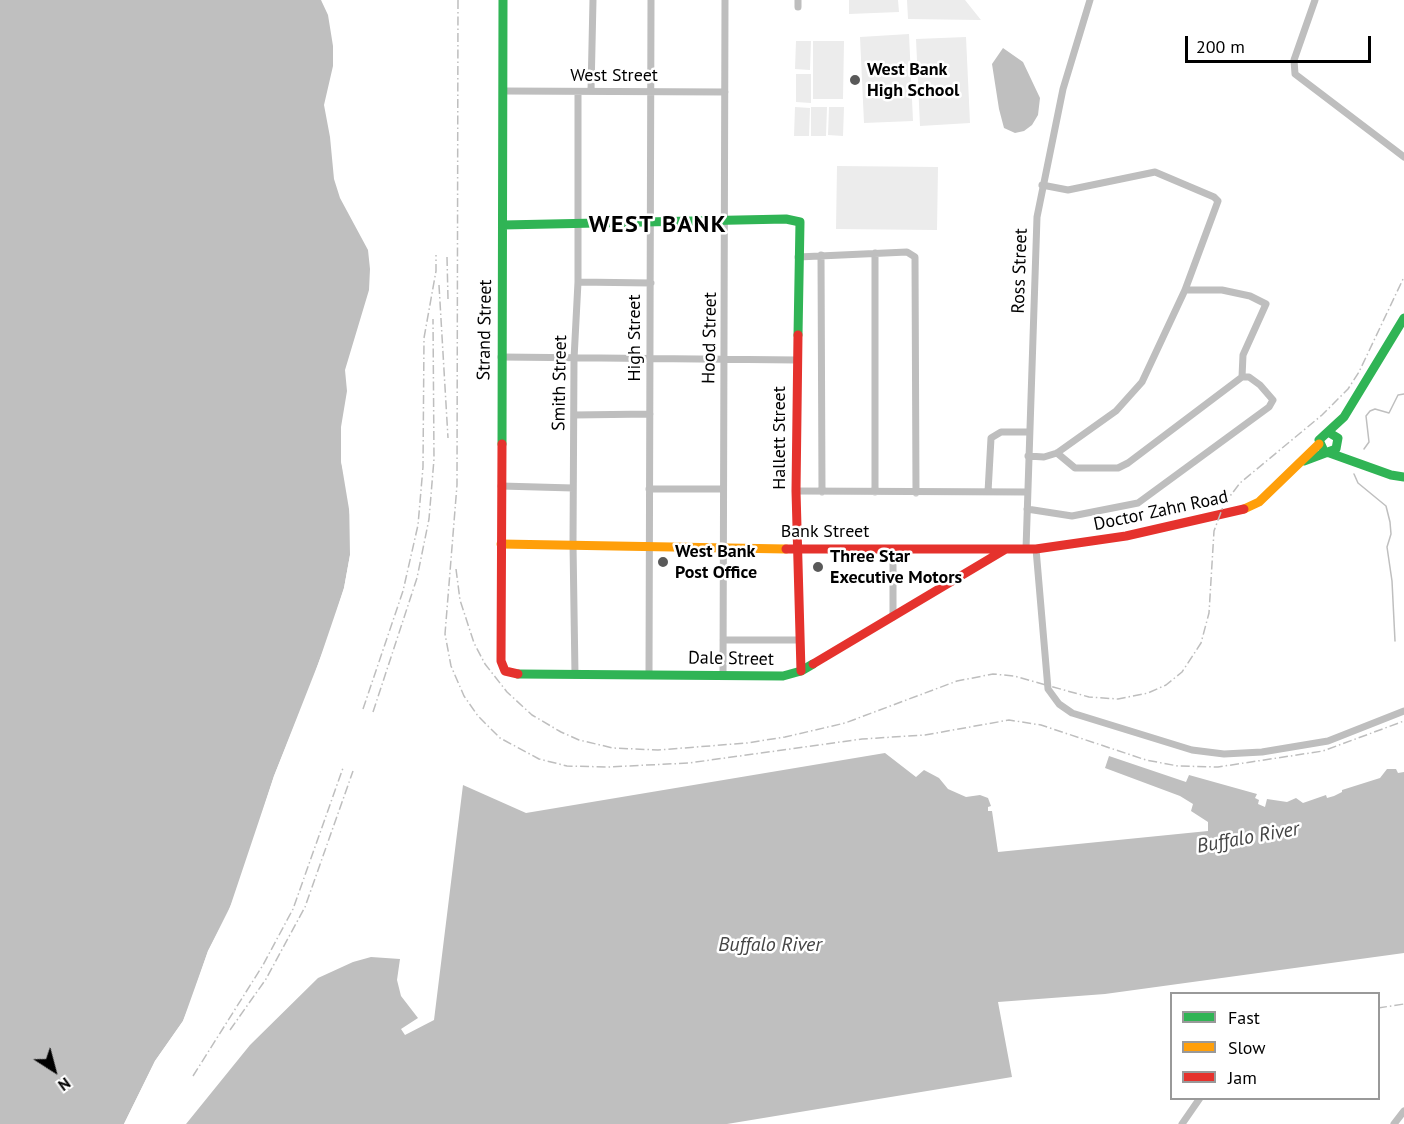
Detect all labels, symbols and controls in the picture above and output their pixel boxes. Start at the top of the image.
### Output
scale bar [1188,24,1374,62]
text: 200 m [1196,35,1245,58]
place label: West Bank High School [867,59,959,101]
street label: West Street [570,65,658,87]
marker: West Bank High School [848,73,862,87]
district label: WEST BANK [589,211,727,239]
street label: Ross Street [1008,228,1032,314]
street label: Strand Street [473,279,497,381]
street label: Hood Street [698,292,722,384]
street label: High Street [624,294,646,382]
street label: Smith Street [548,335,572,431]
street label: Hallett Street [769,386,791,490]
street label: Doctor Zahn Road [1092,486,1230,536]
street label: Bank Street [781,521,869,543]
place label: West Bank Post Office [675,541,757,584]
place label: Three Star Executive Motors [830,546,962,588]
marker: West Bank Post Office [656,555,670,569]
marker: Three Star Executive Motors [811,560,825,574]
street label: Dale Street [688,647,774,671]
water label: Buffalo River [1195,817,1301,859]
water label: Buffalo River [718,933,822,957]
legend [1170,992,1380,1100]
text: Fast [1228,1006,1260,1029]
text: Slow [1228,1036,1266,1059]
north arrow [24,1040,84,1100]
text: Jam [1228,1066,1257,1089]
text: N [54,1073,75,1096]

